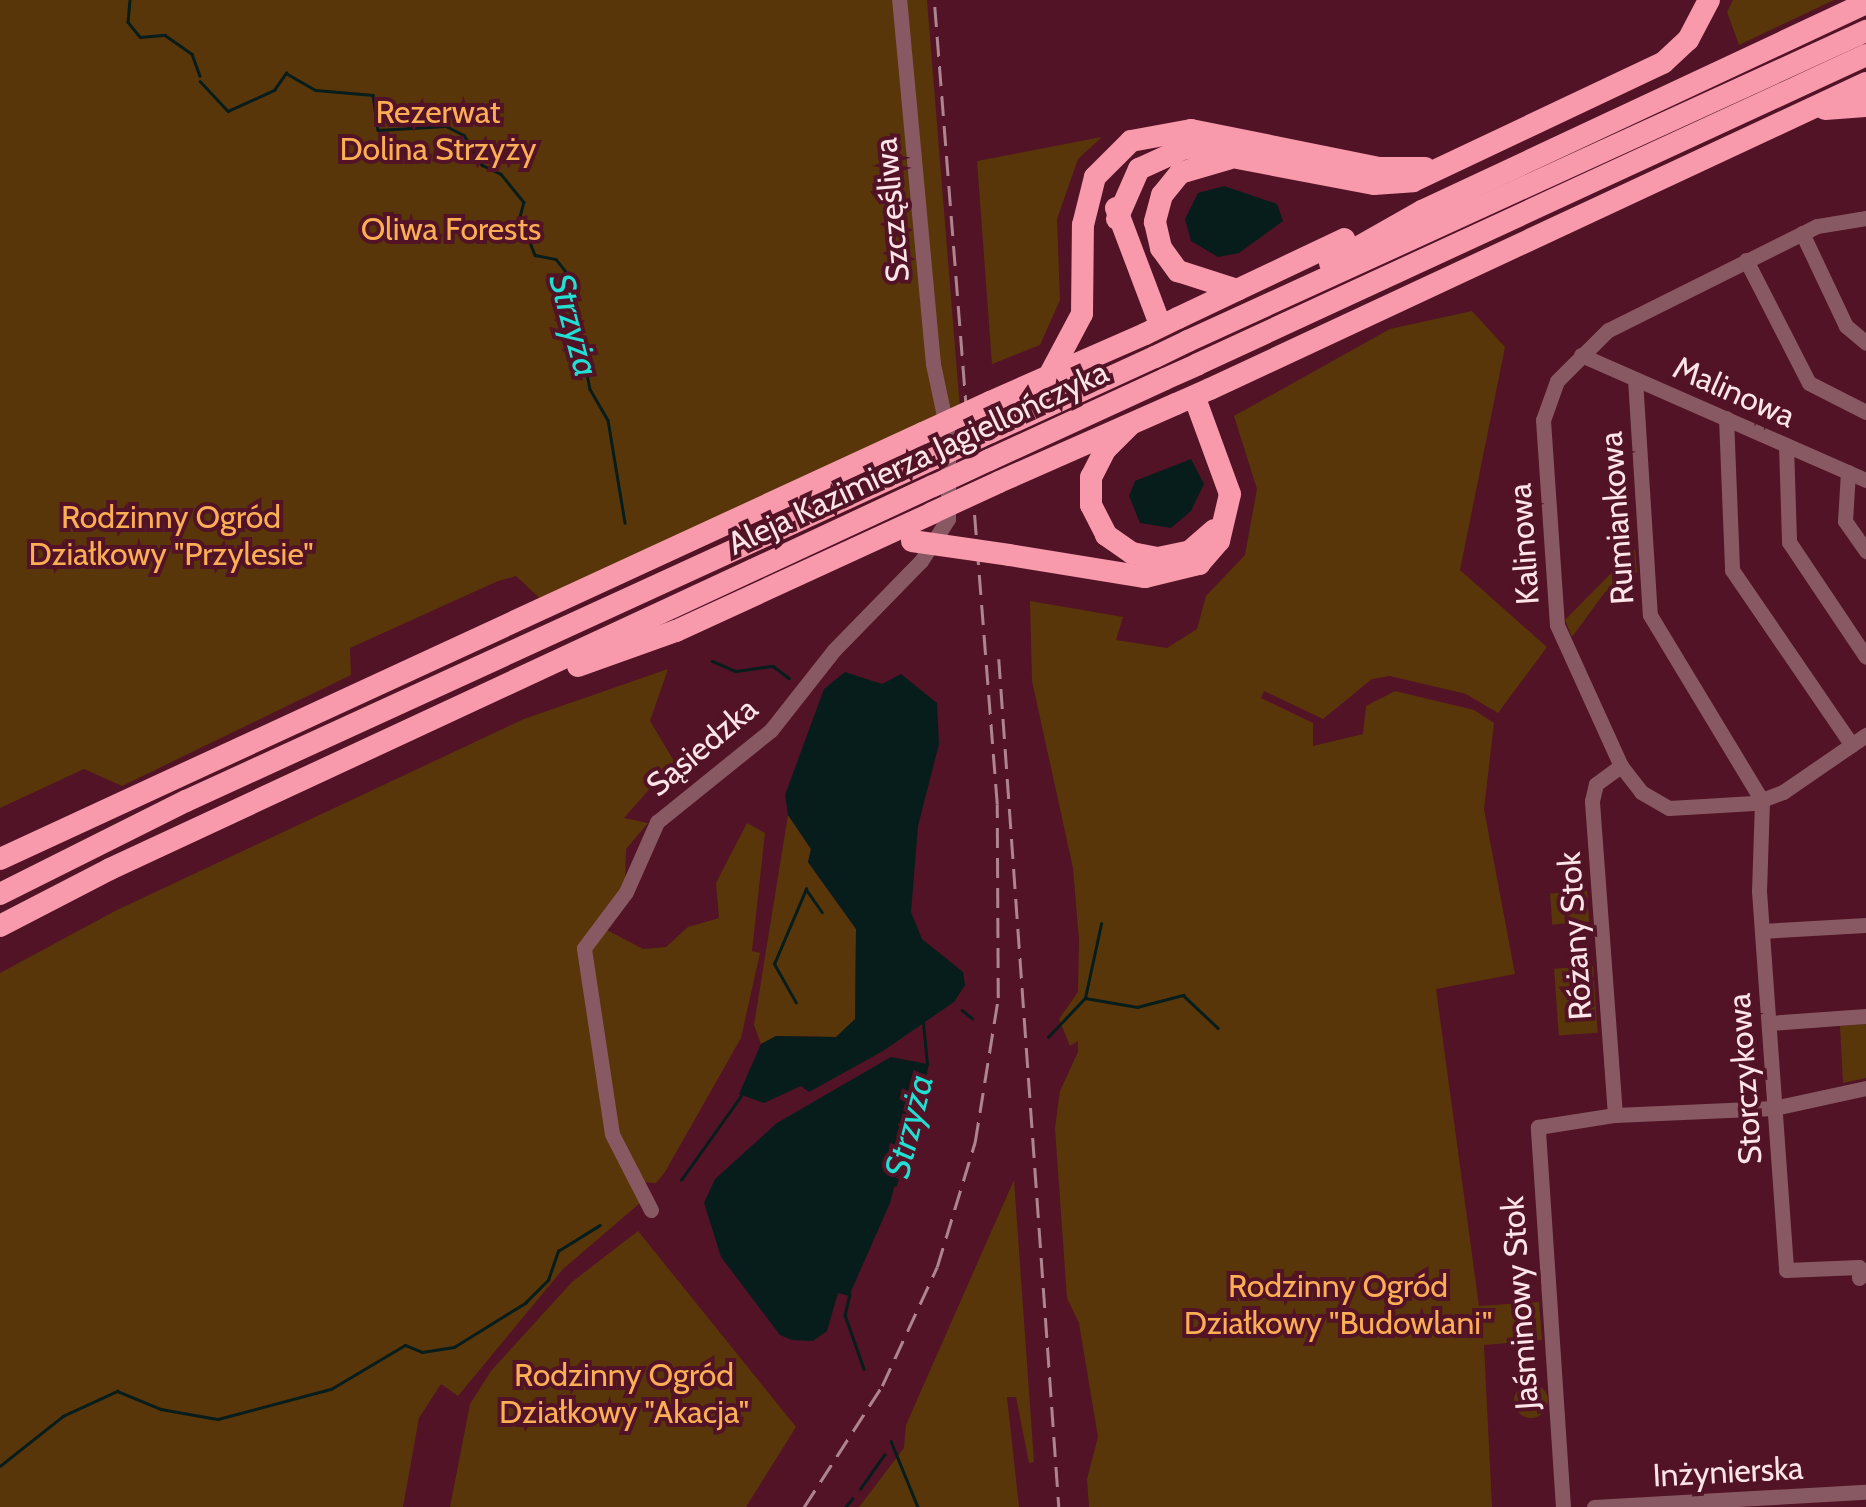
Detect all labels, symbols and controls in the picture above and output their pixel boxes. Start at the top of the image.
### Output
park label: Rezerwat Dolina Strzyży [339,94,537,169]
street label: Szczęśliwa [867,136,917,284]
park label: Oliwa Forests [361,210,541,248]
water label: Strzyża [540,269,608,381]
street label: Malinowa [1667,348,1801,436]
street label: Aleja Kazimierza Jagiellończyka [722,353,1114,563]
street label: Rumiankowa [1592,430,1642,606]
street label: Kalinowa [1501,482,1547,606]
park label: Rodzinny Ogród Działkowy "Przylesie" [28,499,314,574]
street label: Sąsiedzka [639,690,765,804]
street label: Różany Stok [1550,851,1600,1021]
street label: Storczykowa [1720,992,1770,1166]
water label: Strzyża [876,1070,942,1182]
street label: Jaśminowy Stok [1493,1195,1547,1411]
park label: Rodzinny Ogród Działkowy "Budowlani" [1184,1268,1492,1343]
park label: Rodzinny Ogród Działkowy "Akacja" [499,1357,749,1432]
street label: Inżynierska [1652,1449,1804,1495]

